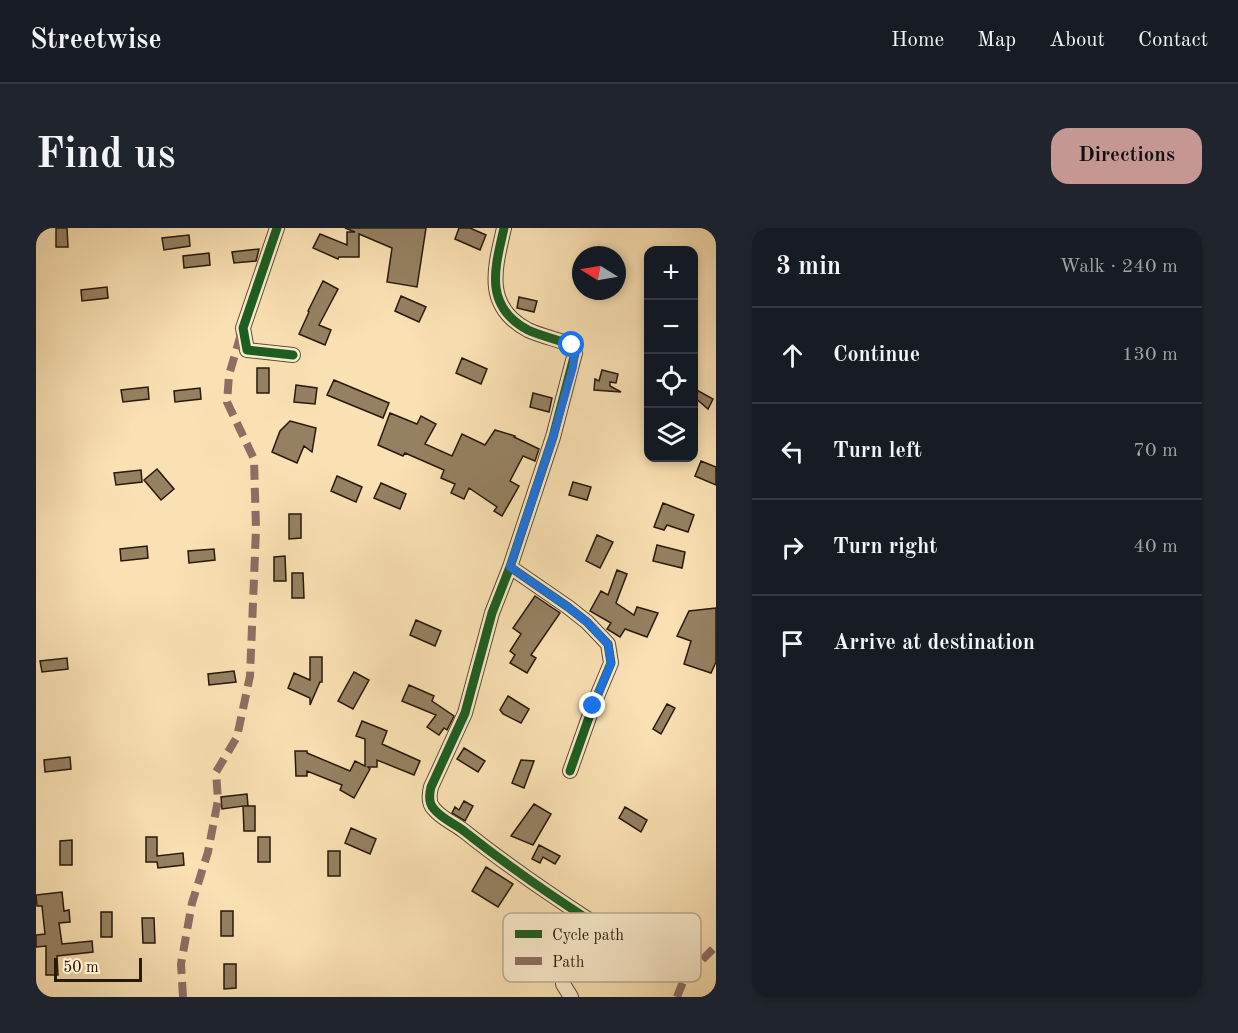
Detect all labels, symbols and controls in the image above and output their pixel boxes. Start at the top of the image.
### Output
text: Streetwise [30,27,162,55]
text: Home [891,30,944,51]
text: Map [977,30,1016,51]
text: About [1049,30,1105,51]
text: Contact [1138,30,1208,51]
button: Directions [1051,128,1202,184]
text: Find us [36,135,175,177]
north arrow [572,246,626,300]
map controls [644,246,698,462]
button: + [644,246,698,300]
text: 3 min [776,254,841,280]
text: Walk · 240 m [1059,257,1178,277]
button: − [644,300,698,354]
route start [558,331,584,357]
icon: ahead [776,339,809,372]
text: Continue [833,344,920,366]
text: 130 m [1122,345,1178,365]
button: locate [644,354,698,408]
button: layers [644,408,698,462]
icon: left [776,435,809,468]
text: Turn left [833,440,922,462]
text: 70 m [1133,441,1178,461]
icon: right [776,531,809,564]
text: Turn right [833,536,937,558]
text: 40 m [1133,537,1178,557]
icon: arrive [776,627,809,660]
text: Arrive at destination [833,632,1035,654]
route end [579,692,605,718]
legend [503,913,701,982]
text: Cycle path [552,928,624,944]
scale bar [54,955,142,982]
text: Path [552,955,585,971]
text: 50 m [63,960,99,976]

